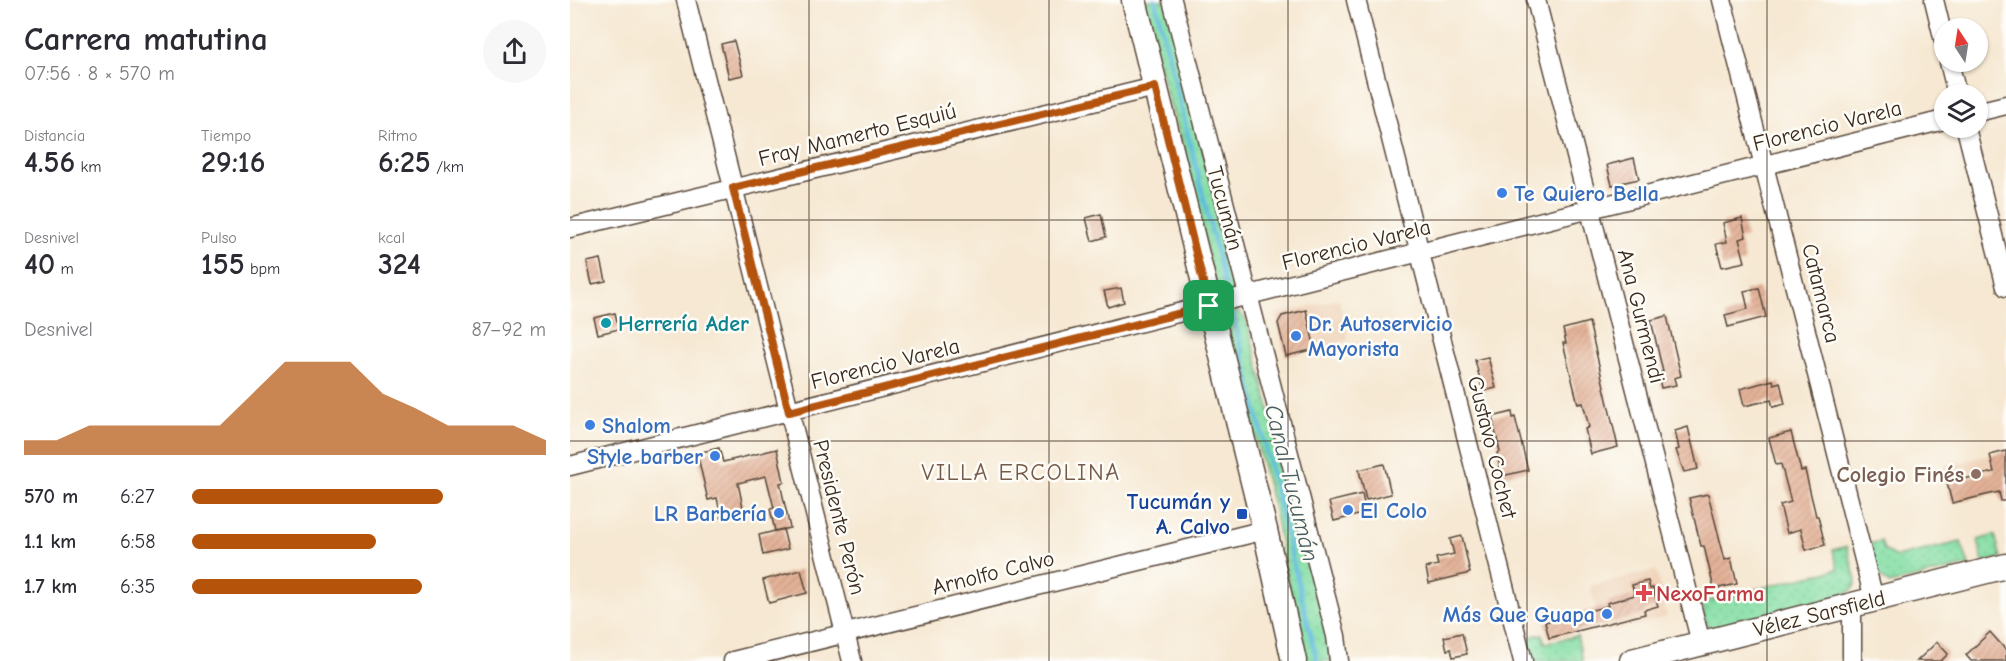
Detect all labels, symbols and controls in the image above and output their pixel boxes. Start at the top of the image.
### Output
north arrow [1934,18,1988,72]
map controls [1934,18,1988,138]
text: Carrera matutina [24,20,268,58]
button: share [483,20,546,83]
text: 07:56 · 8 × 570 m [24,62,175,85]
button: layers [1934,84,1988,138]
street label: Florencio Varela [1750,95,1904,157]
street label: Fray Mamerto Esquiú [756,98,959,172]
text: Distancia [24,127,85,145]
text: Tiempo [201,127,251,145]
text: Ritmo [378,127,417,145]
text: 4.56 [24,145,75,180]
text: 29:16 [201,145,265,180]
text: 6:25 [378,145,431,180]
text: km [75,158,101,176]
text: /km [431,158,464,176]
street label: Tucumán [1201,163,1249,253]
place label: Te Quiero Bella [1514,181,1659,207]
marker: Te Quiero Bella [1495,186,1509,200]
street label: Florencio Varela [1279,214,1433,276]
text: Desnivel [24,229,79,247]
text: Pulso [201,229,237,247]
text: kcal [378,229,405,247]
street label: Catamarca [1796,241,1846,346]
street label: Ana Gurmendi [1612,246,1670,386]
text: 40 [24,247,55,282]
text: 155 [201,247,245,282]
text: 324 [378,247,421,282]
text: m [55,260,74,278]
text: bpm [245,260,280,278]
pin [1183,280,1234,331]
icon: arrive [1192,289,1225,322]
place label: Herrería Ader [618,311,749,337]
place label: Dr. Autoservicio Mayorista [1308,311,1453,362]
marker: Herrería Ader [599,316,613,330]
text: Desnivel [24,318,93,341]
text: 87–92 m [472,318,546,341]
marker: Dr. Autoservicio Mayorista [1289,329,1303,343]
street label: Florencio Varela [808,333,962,395]
street label: Gustavo Cochet [1462,373,1522,522]
water label: Canal Tucumán [1259,402,1325,564]
place label: Shalom [602,413,671,439]
marker: Shalom [583,418,597,432]
street label: Presidente Perón [807,437,871,598]
place label: Style barber [587,444,703,470]
marker: Style barber [708,449,722,463]
district label: VILLA ERCOLINA [921,458,1121,486]
place label: Colegio Finés [1837,462,1964,488]
marker: Colegio Finés [1969,467,1983,481]
text: 570 m [24,485,78,508]
text: 6:27 [120,485,154,508]
place label: Tucumán y A. Calvo [1127,489,1231,540]
place label: El Colo [1360,498,1427,524]
place label: LR Barbería [654,501,767,527]
marker: El Colo [1341,503,1355,517]
marker: LR Barbería [772,506,786,520]
marker: Tucumán y A. Calvo [1235,507,1249,521]
text: 1.1 km [24,530,76,553]
text: 6:58 [120,530,156,553]
street label: Arnolfo Calvo [929,545,1057,601]
text: 1.7 km [24,575,77,598]
text: 6:35 [120,575,155,598]
place label: NexoFarma [1656,581,1764,607]
street label: Vélez Sarsfield [1751,585,1888,643]
marker: NexoFarma [1637,586,1651,600]
place label: Más Que Guapa [1443,602,1595,628]
marker: Más Que Guapa [1600,607,1614,621]

